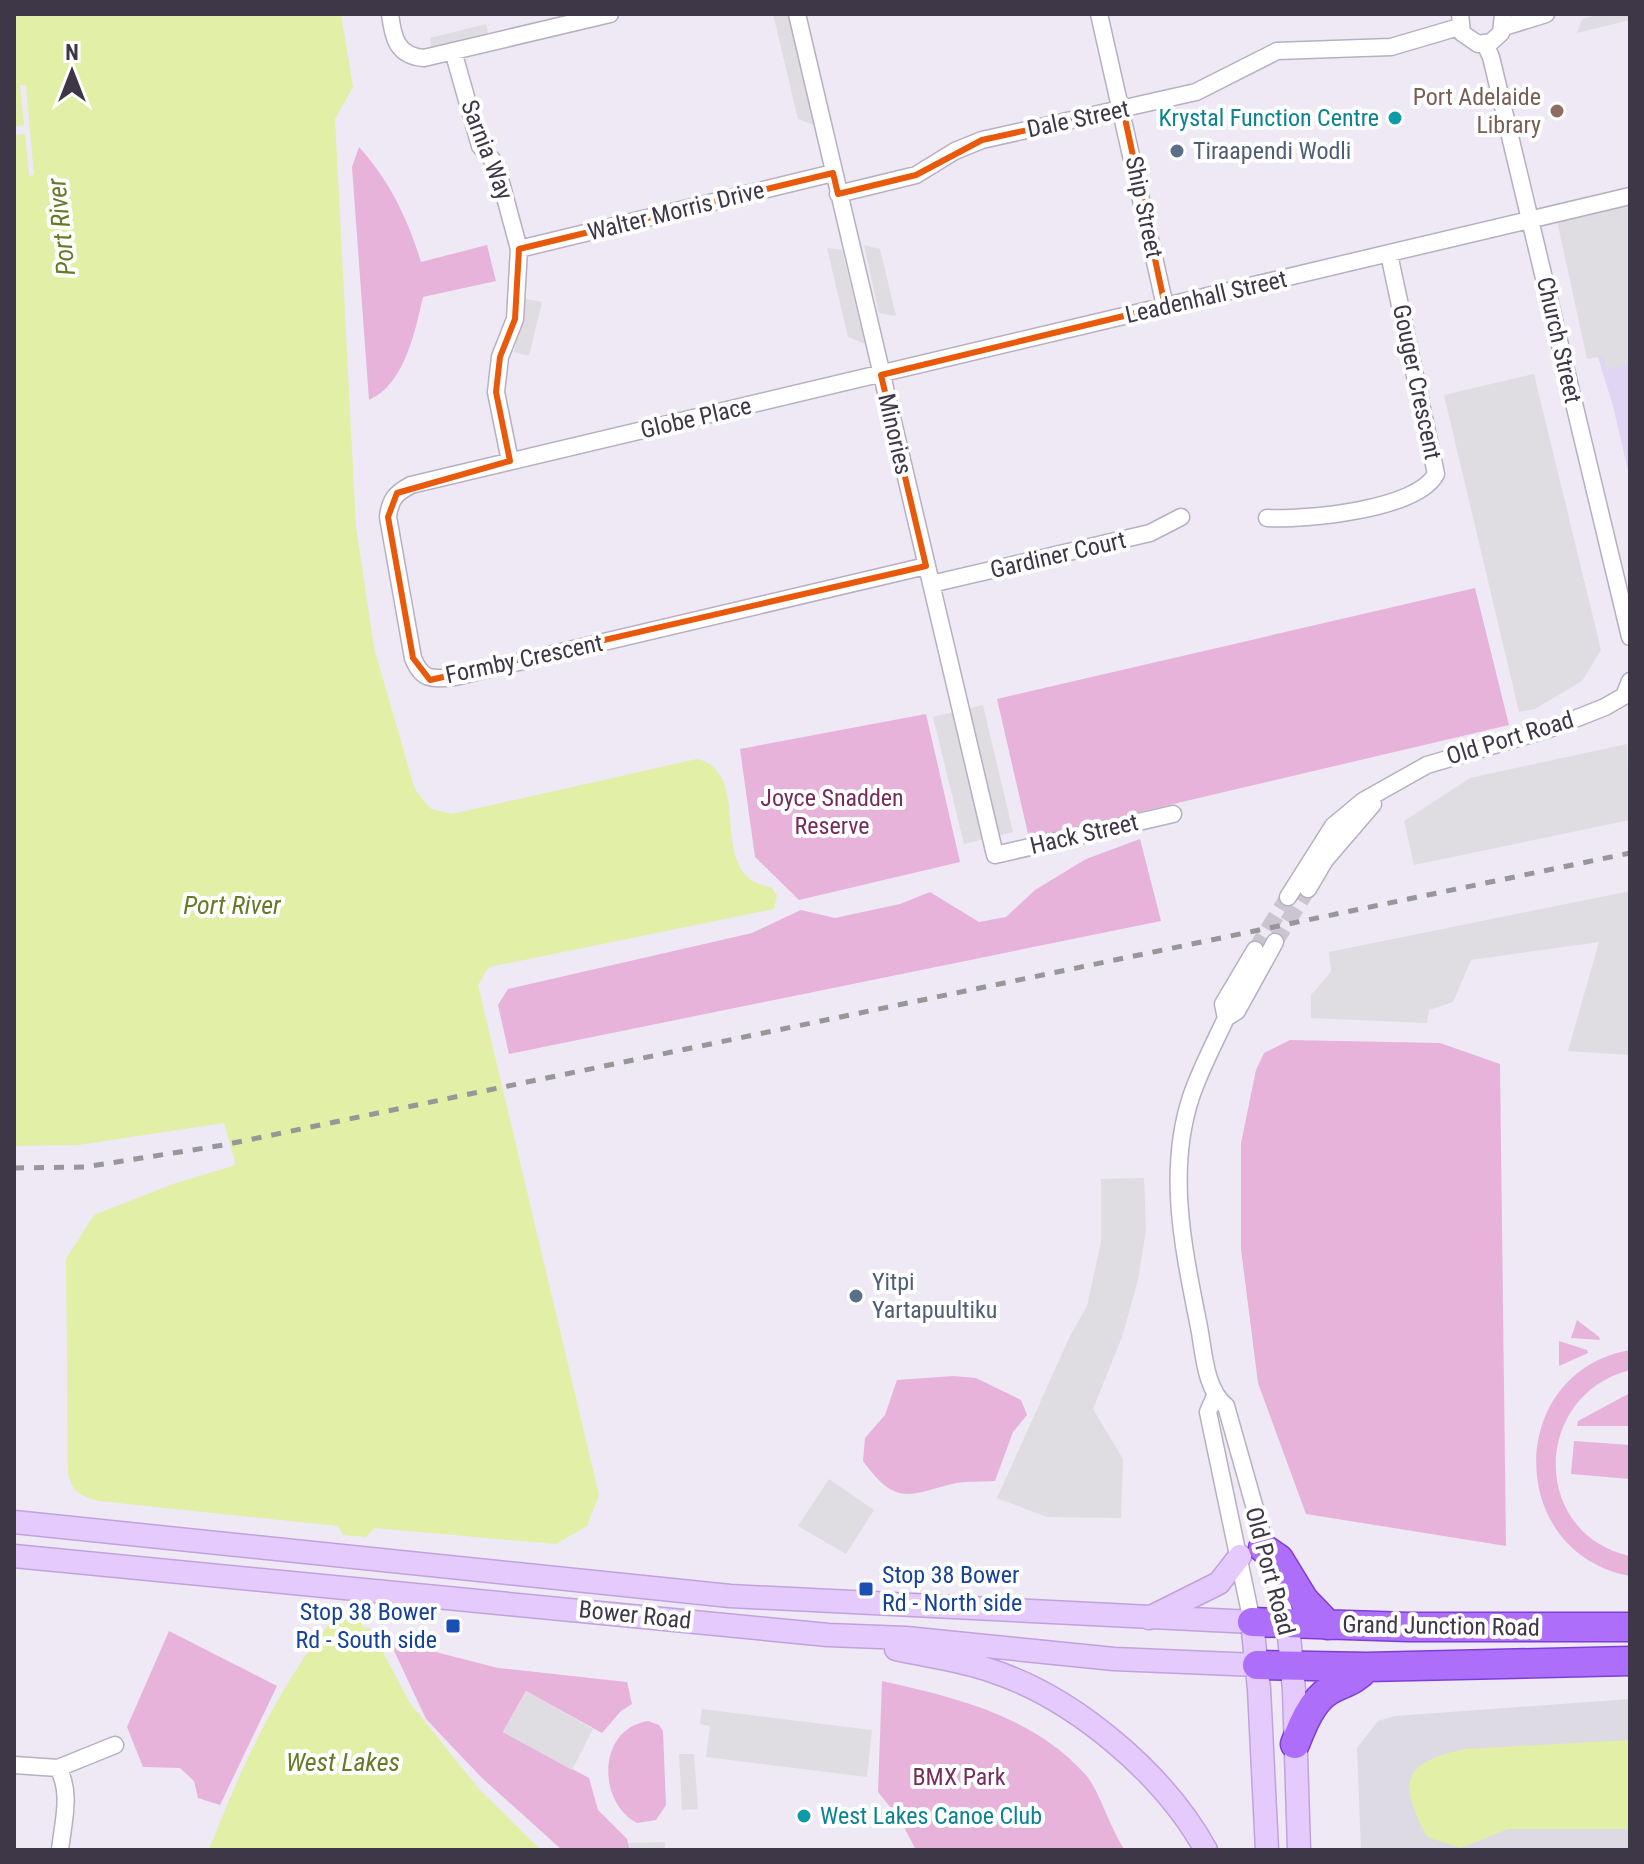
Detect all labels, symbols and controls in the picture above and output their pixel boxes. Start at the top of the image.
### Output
north arrow [32,32,112,112]
text: N [65,40,79,65]
place label: Port Adelaide Library [1413,83,1541,139]
street label: Dale Street [1024,95,1132,143]
street label: Sarnia Way [455,96,519,204]
marker: Port Adelaide Library [1548,102,1566,120]
place label: Krystal Function Centre [1159,104,1379,132]
marker: Krystal Function Centre [1386,109,1404,127]
place label: Tiraapendi Wodli [1193,137,1351,165]
marker: Tiraapendi Wodli [1168,142,1186,160]
street label: Ship Street [1120,154,1168,260]
water label: Port River [41,176,81,277]
street label: Walter Morris Drive [585,176,767,246]
street label: Leadenhall Street [1123,265,1289,329]
street label: Church Street [1531,274,1587,406]
street label: Gouger Crescent [1387,302,1447,462]
street label: Minories [872,391,918,477]
street label: Globe Place [638,392,754,444]
street label: Gardiner Court [988,526,1128,584]
street label: Formby Crescent [443,629,605,689]
street label: Old Port Road [1443,705,1577,771]
park label: Joyce Snadden Reserve [760,784,904,840]
street label: Hack Street [1027,808,1141,860]
water label: Port River [183,890,282,920]
place label: Yitpi Yartapuultiku [872,1268,997,1324]
marker: Yitpi Yartapuultiku [847,1287,865,1305]
street label: Old Port Road [1239,1504,1301,1638]
place label: Stop 38 Bower Rd - North side [882,1561,1022,1617]
marker: Stop 38 Bower Rd - North side [857,1580,875,1598]
street label: Bower Road [577,1595,693,1635]
place label: Stop 38 Bower Rd - South side [295,1598,437,1654]
street label: Grand Junction Road [1342,1610,1540,1642]
marker: Stop 38 Bower Rd - South side [444,1617,462,1635]
water label: West Lakes [286,1747,400,1777]
park label: BMX Park [913,1763,1006,1791]
place label: West Lakes Canoe Club [820,1802,1042,1830]
marker: West Lakes Canoe Club [795,1807,813,1825]

